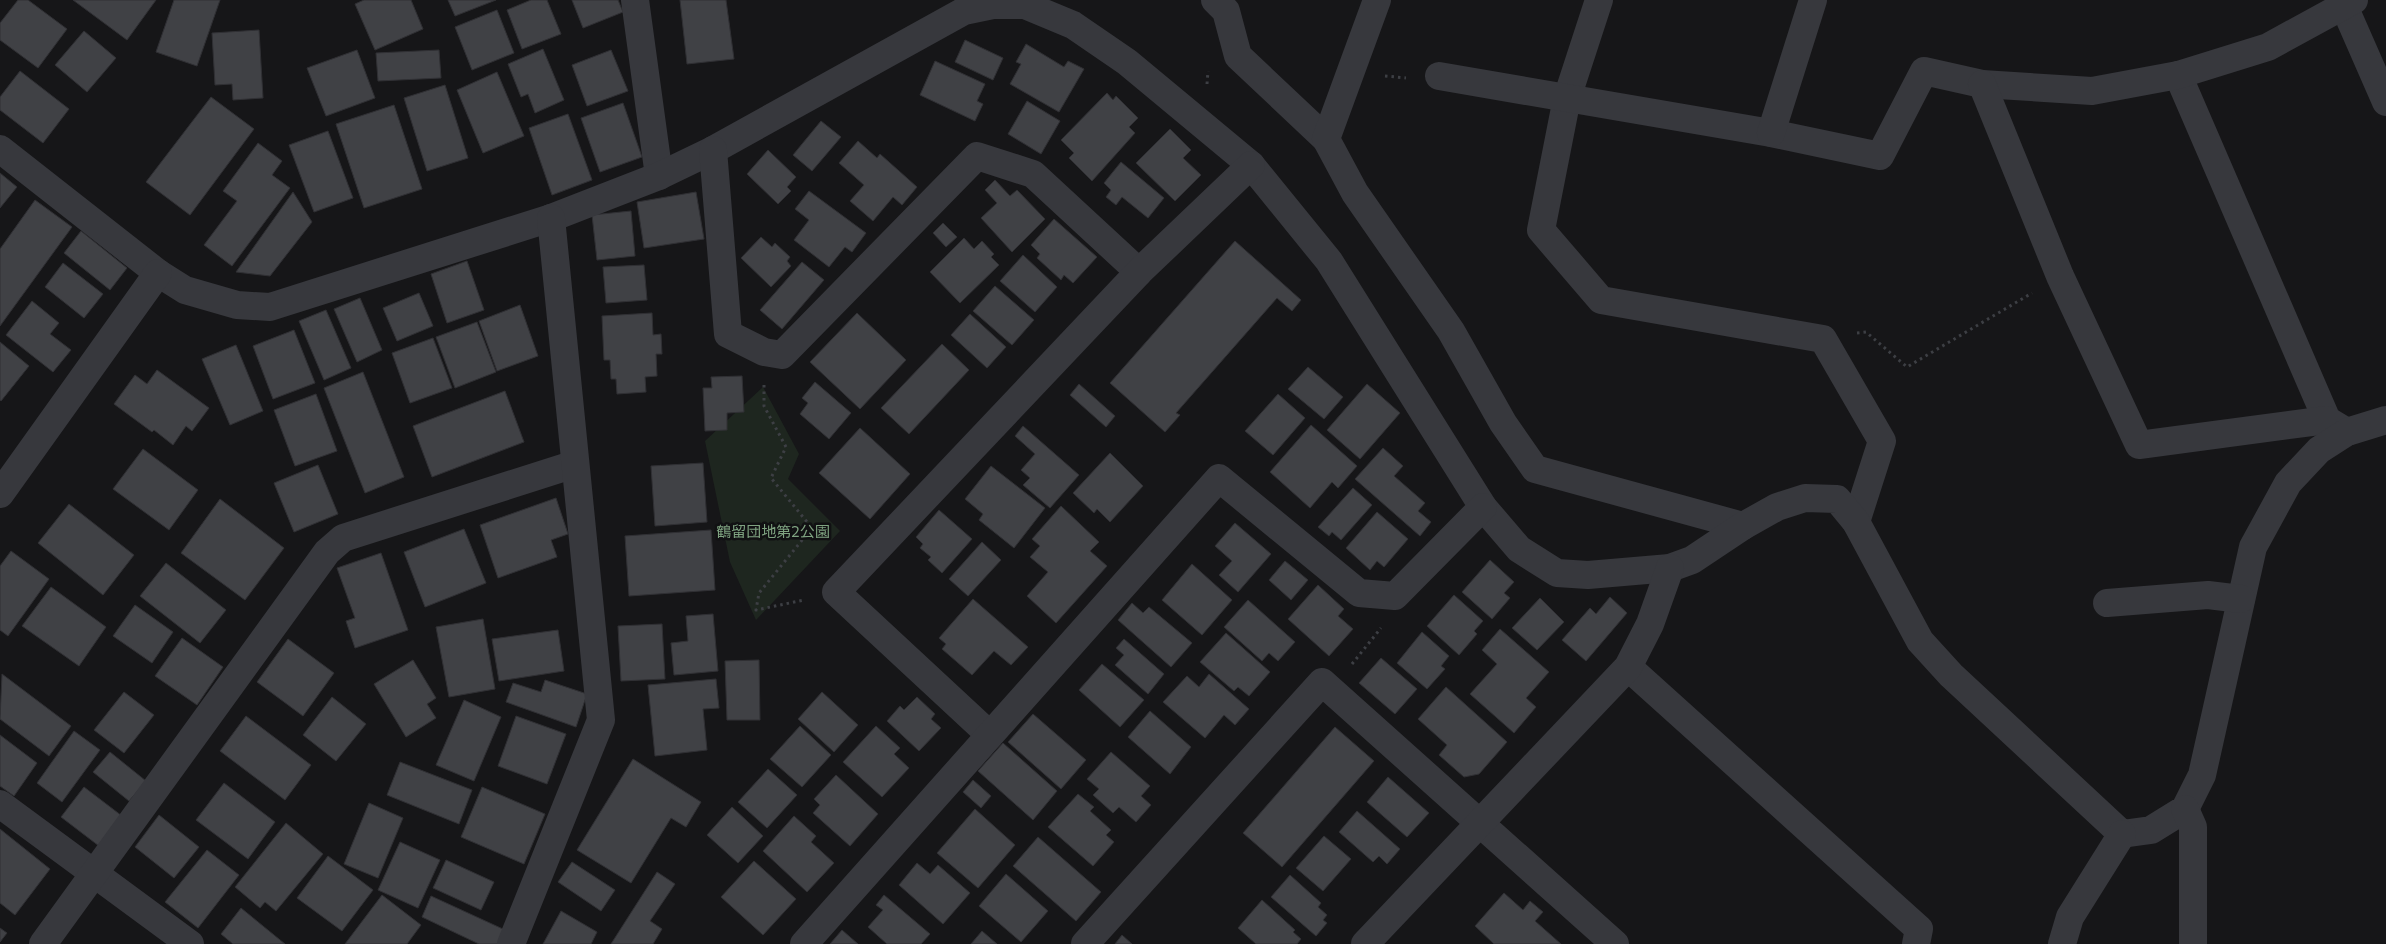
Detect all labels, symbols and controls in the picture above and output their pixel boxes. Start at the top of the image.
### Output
park label: 鶴留団地第2公園 [716,522,830,540]

